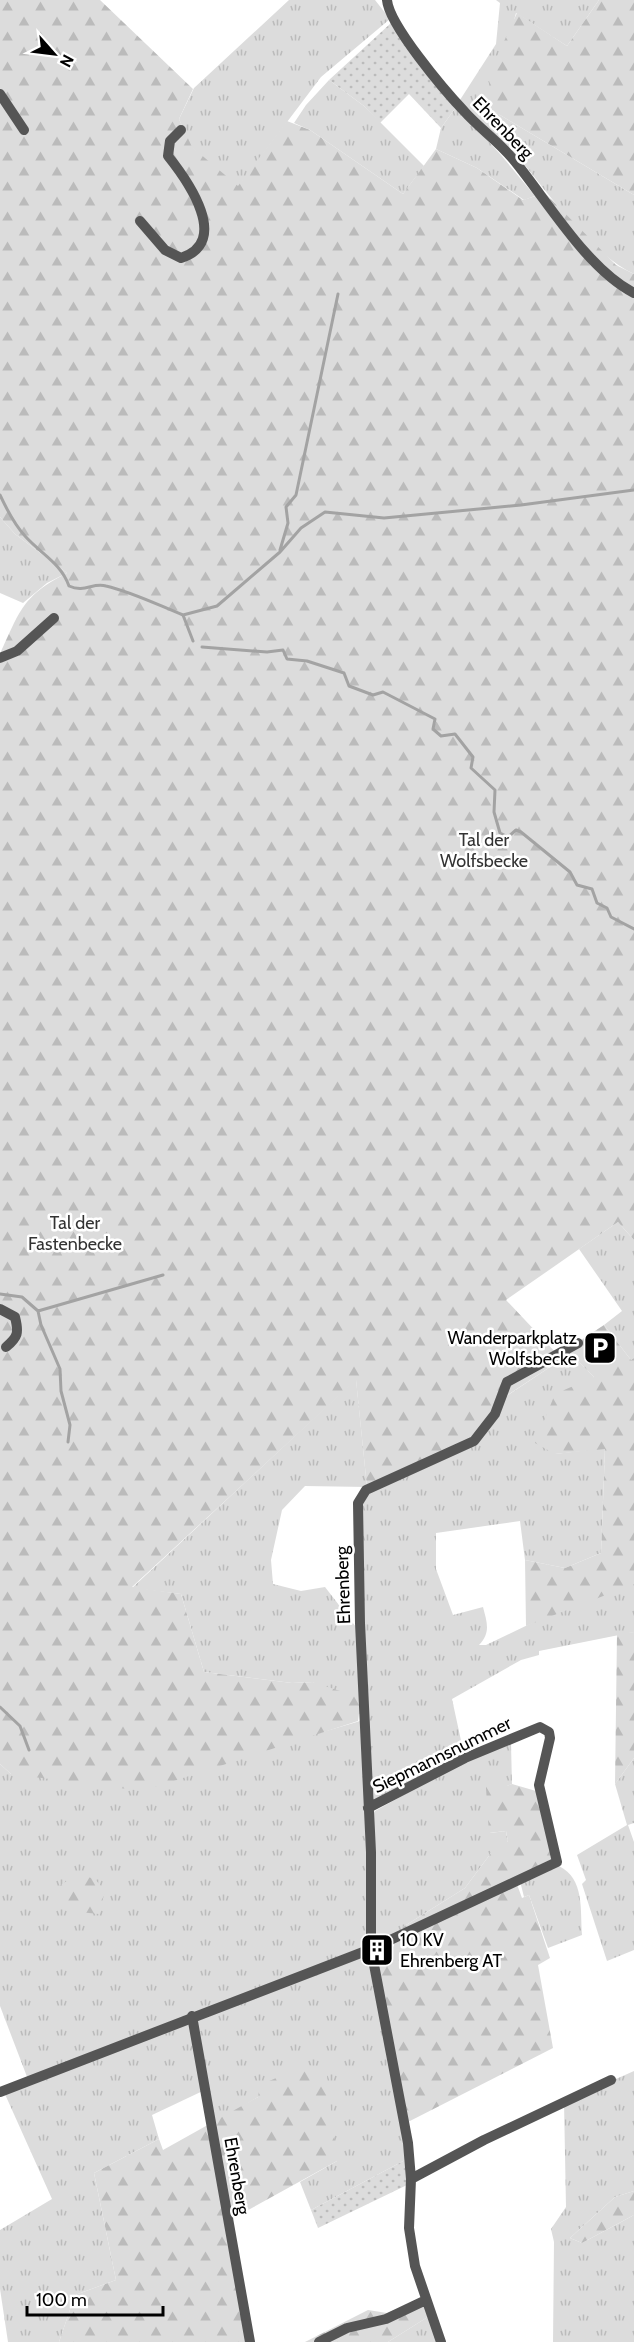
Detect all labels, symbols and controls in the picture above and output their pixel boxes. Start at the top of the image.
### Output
north arrow [24,24,84,84]
text: N [56,51,78,70]
street label: Ehrenberg [468,92,539,165]
park label: Tal der Wolfsbecke [440,829,528,872]
park label: Tal der Fastenbecke [28,1212,122,1255]
place label: Wanderparkplatz Wolfsbecke [447,1327,578,1370]
parking icon: Wanderparkplatz Wolfsbecke [582,1330,618,1366]
street label: Ehrenberg [331,1545,355,1624]
street label: Siepmannsnummer [369,1712,515,1798]
place label: 10 KV Ehrenberg AT [400,1929,502,1972]
building icon: 10 KV Ehrenberg AT [359,1932,395,1968]
street label: Ehrenberg [219,2136,255,2217]
scale bar [27,2279,164,2317]
text: 100 m [36,2289,87,2311]

